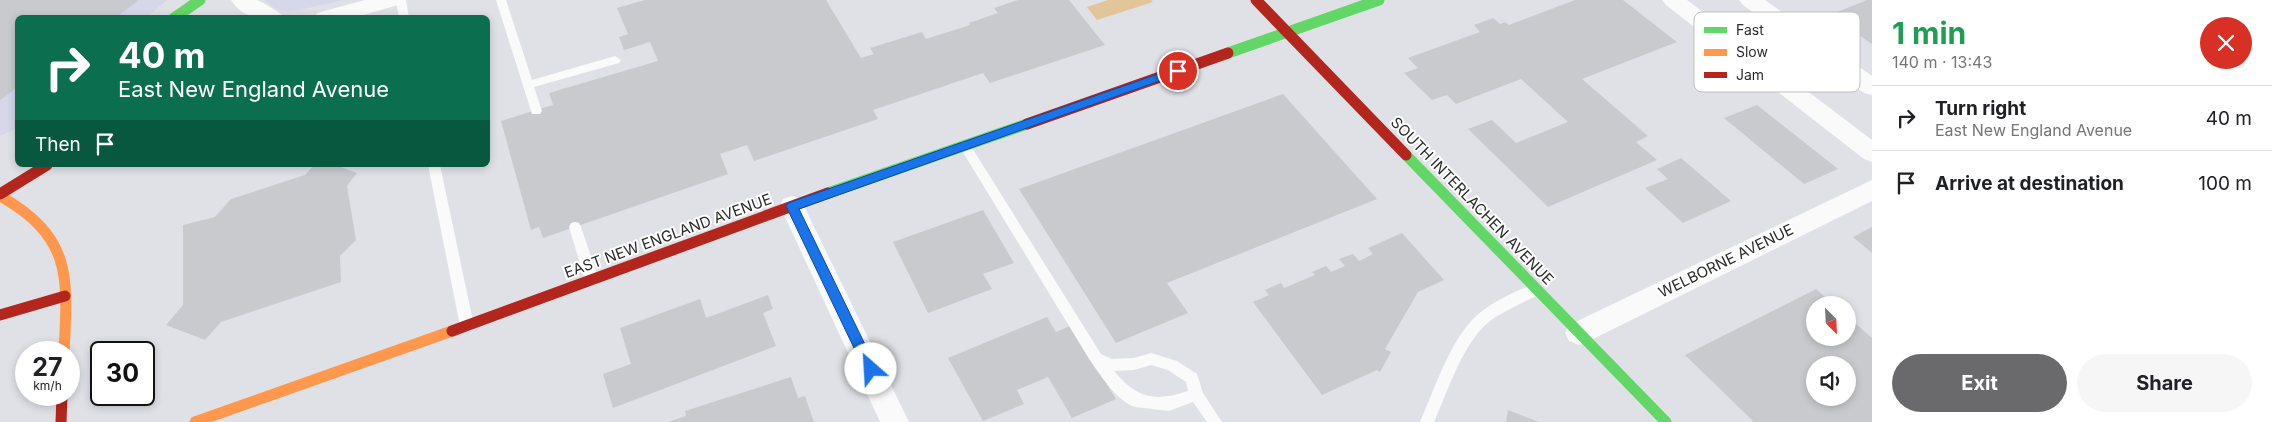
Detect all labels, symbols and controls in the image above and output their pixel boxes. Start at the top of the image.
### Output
legend [1694,12,1860,92]
text: 1 min [1892,15,1966,51]
button: close [2200,17,2252,69]
text: Fast [1736,21,1764,38]
text: 40 m [118,34,206,76]
icon: right [35,35,100,100]
text: Slow [1736,43,1768,60]
pin [1157,50,1199,92]
text: 140 m · 13:43 [1892,52,1992,72]
icon: arrive [1164,57,1192,85]
text: Jam [1736,66,1764,83]
text: East New England Avenue [118,76,389,102]
text: Turn right [1935,97,2026,120]
icon: right [1892,104,1920,132]
text: 40 m [2206,107,2252,130]
street label: SOUTH INTERLACHEN AVENUE [1387,113,1558,289]
text: East New England Avenue [1935,120,2132,140]
icon: arrive [91,130,119,158]
text: Then [35,133,81,156]
icon: arrive [1892,169,1920,197]
text: Arrive at destination [1935,172,2124,195]
text: 100 m [2198,172,2252,195]
street label: EAST NEW ENGLAND AVENUE [562,189,774,282]
street label: WELBORNE AVENUE [1655,220,1796,302]
north arrow [1806,296,1856,346]
map controls [1806,296,1856,406]
speed limit sign: 30 [90,341,155,406]
position arrow [844,342,896,394]
text: 27 [32,352,63,382]
button: Exit [1892,354,2067,412]
button: Share [2077,354,2252,412]
button: sound [1806,356,1856,406]
text: km/h [33,378,62,393]

